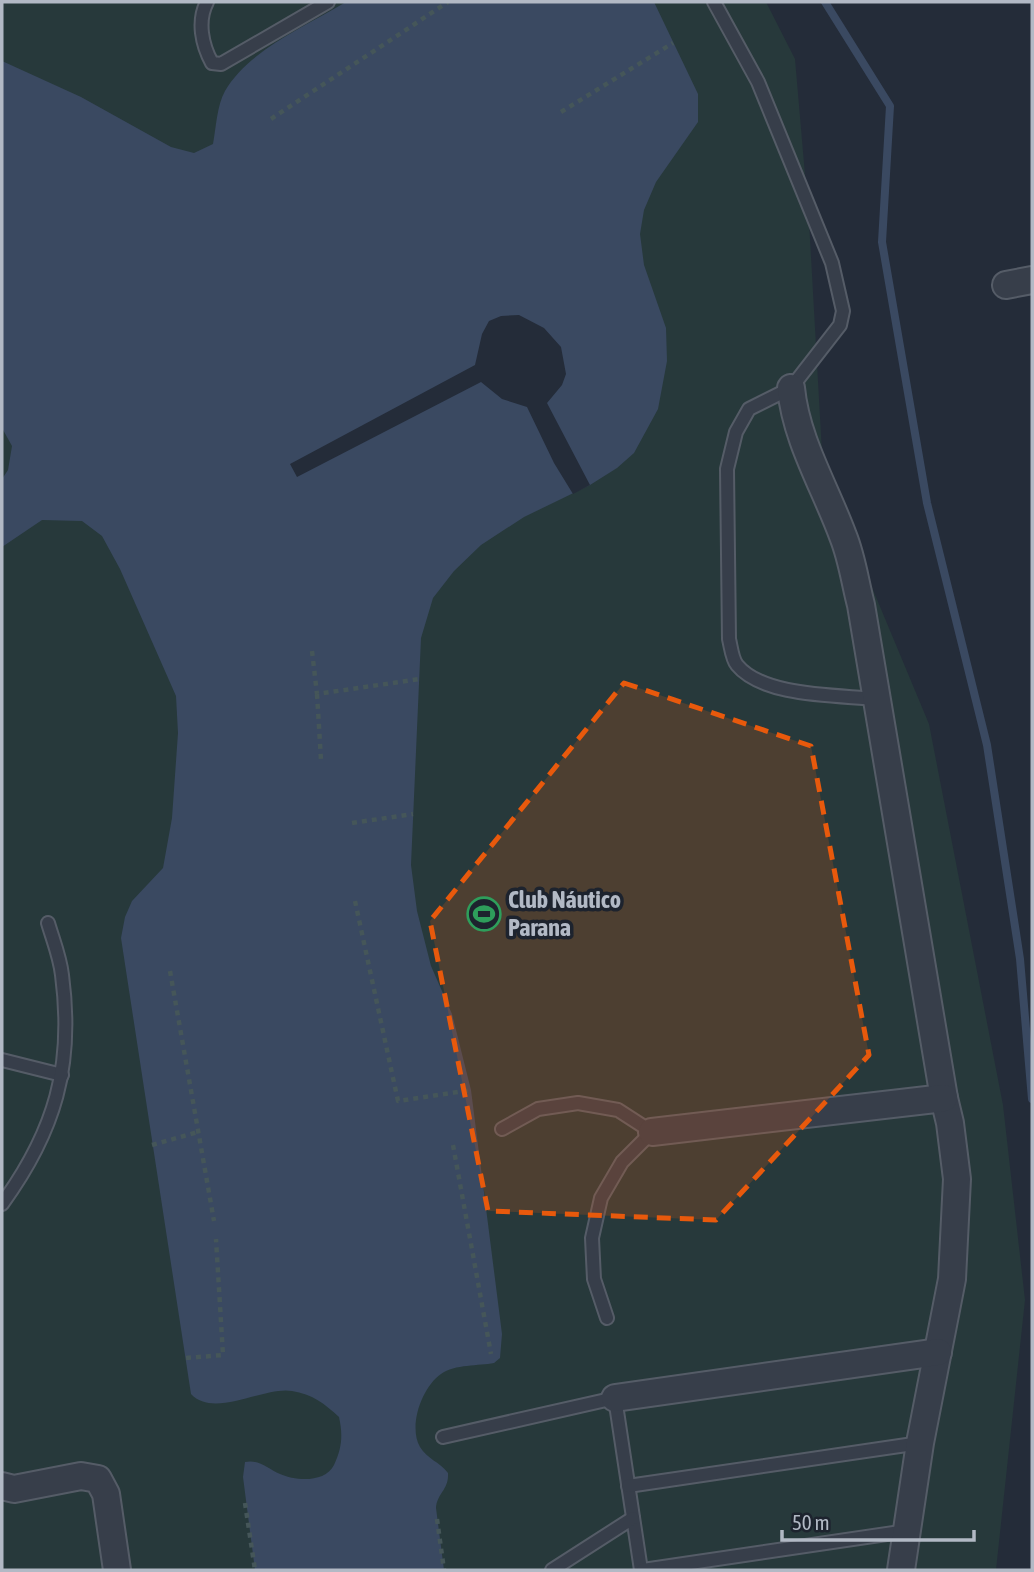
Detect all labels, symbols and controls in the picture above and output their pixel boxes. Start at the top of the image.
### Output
place label: Club Náutico Parana [508,886,621,941]
sports icon: Club Náutico Parana [465,895,503,933]
scale bar [782,1498,974,1542]
text: 50 m [792,1510,830,1534]

